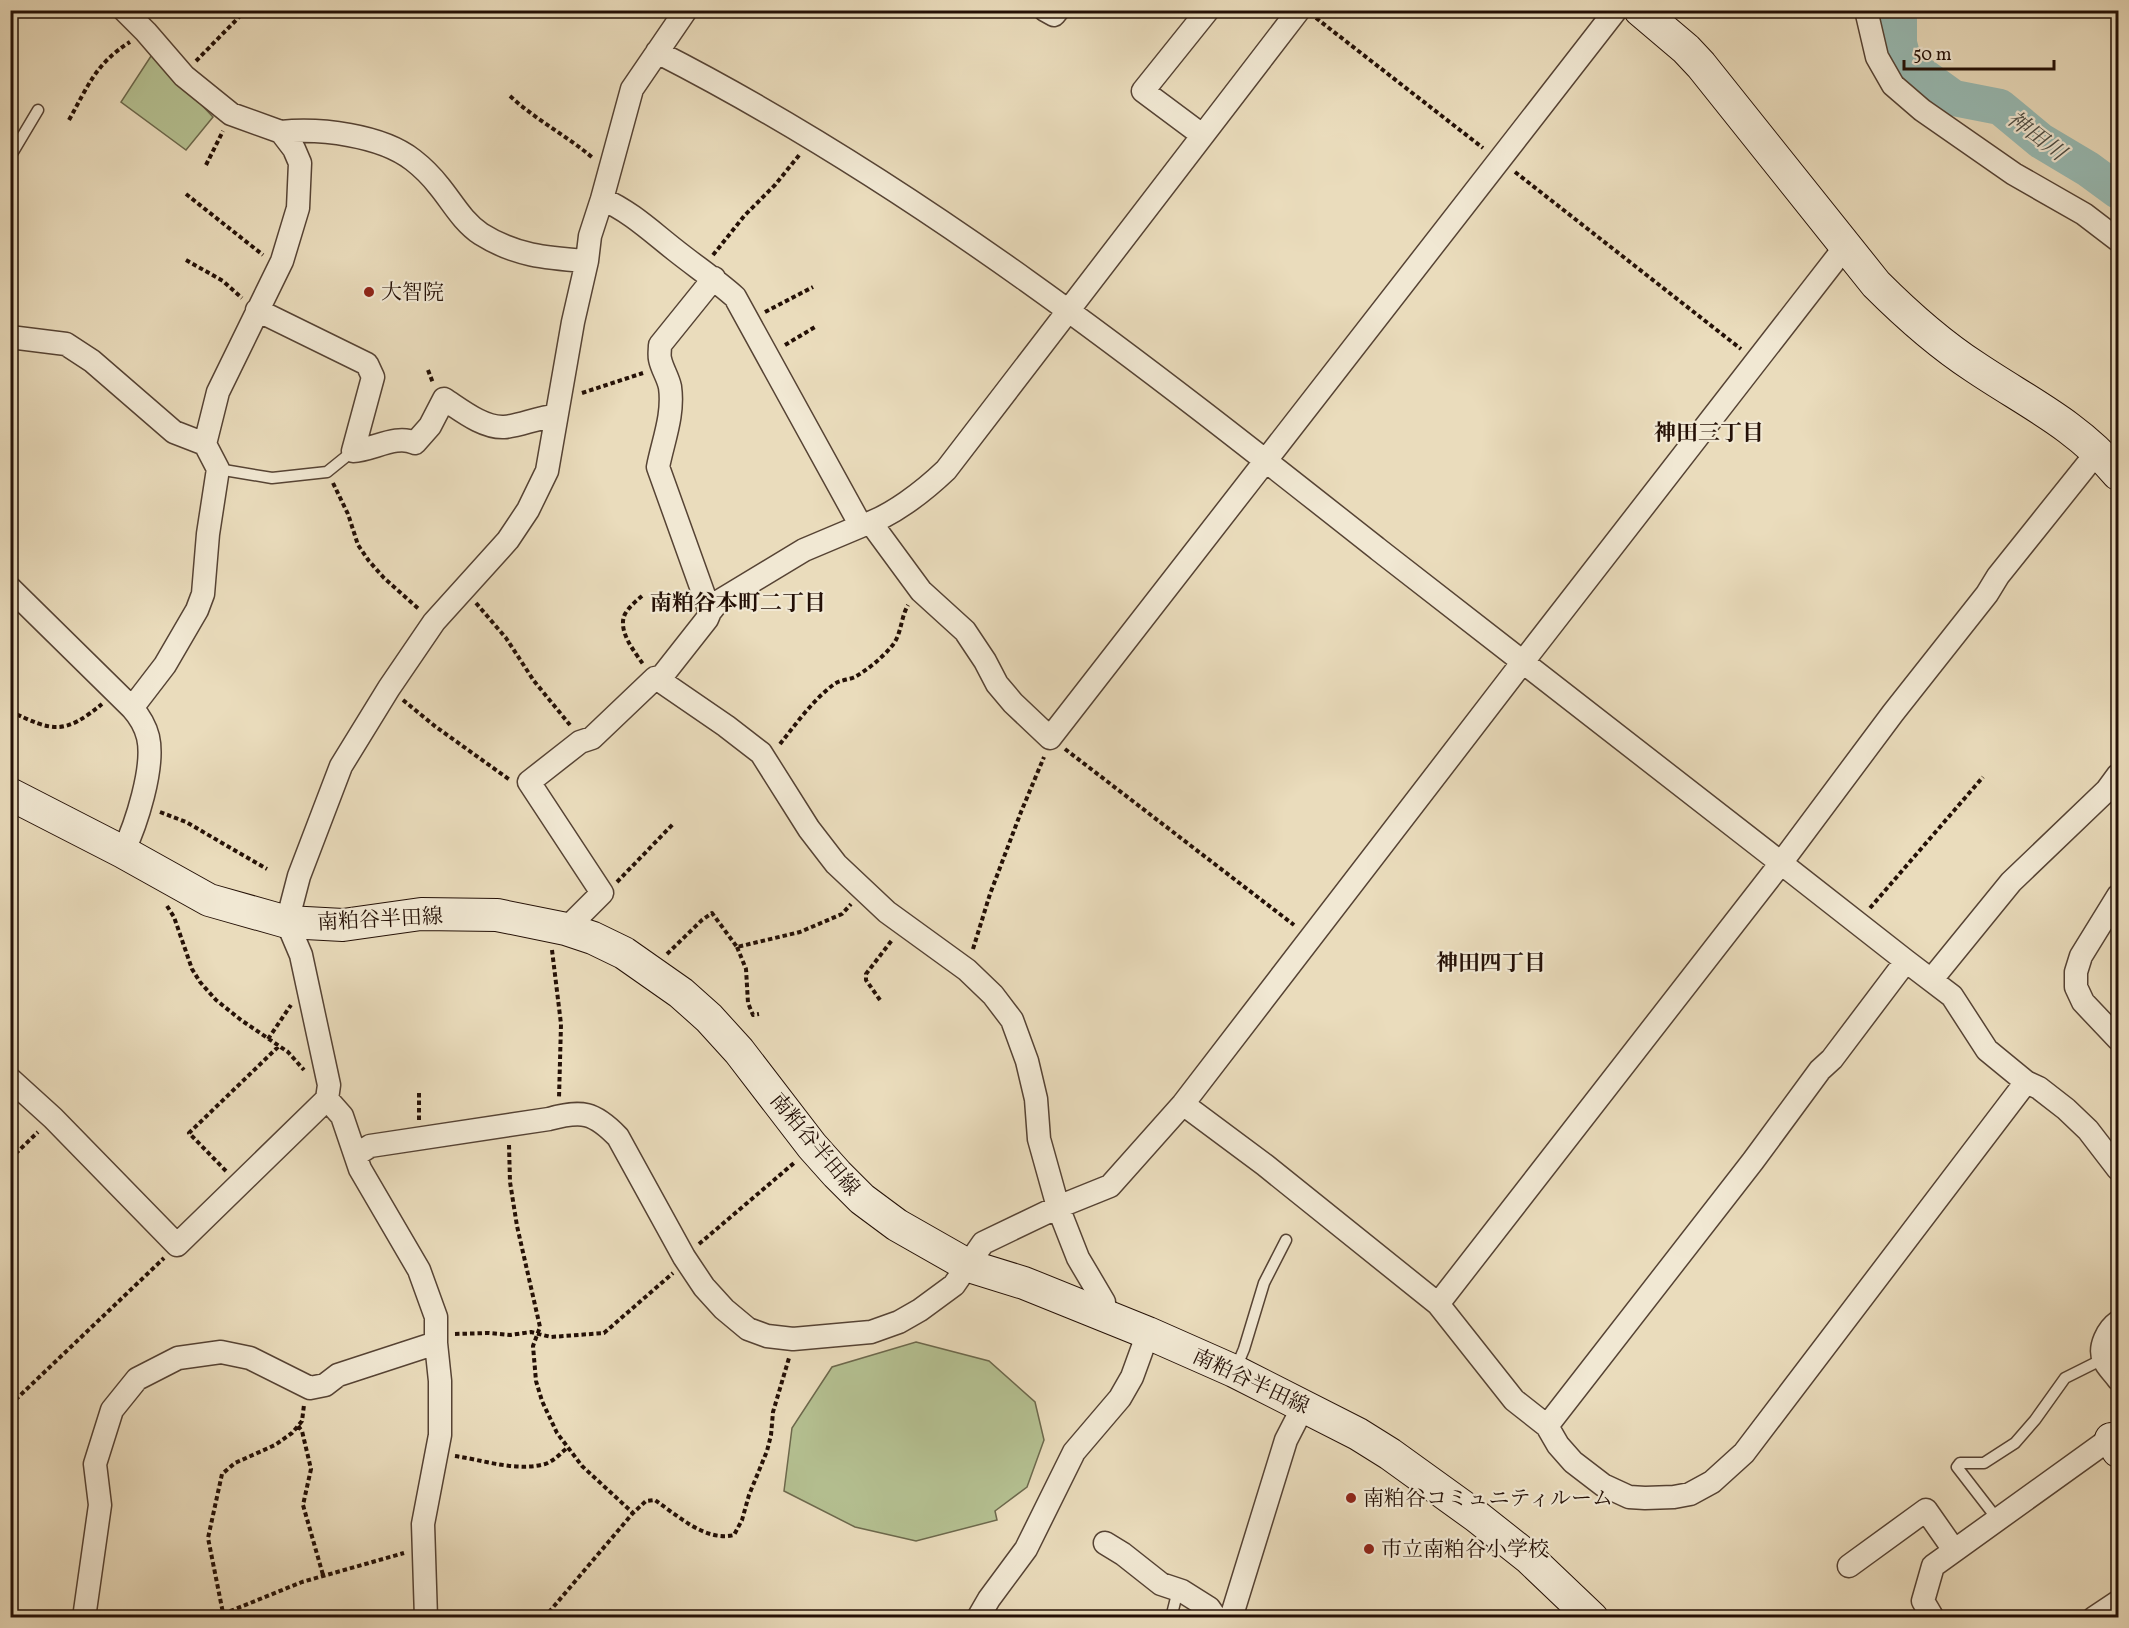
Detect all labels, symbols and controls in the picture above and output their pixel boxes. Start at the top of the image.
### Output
scale bar [1904,33,2054,71]
text: 50 m [1913,43,1952,68]
water label: 神田川 [2000,105,2073,170]
place label: 大智院 [381,279,444,308]
marker: 大智院 [362,285,376,299]
district label: 神田三丁目 [1654,419,1764,450]
district label: 南粕谷本町二丁目 [650,589,826,620]
street label: 南粕谷半田線 [316,903,444,938]
district label: 神田四丁目 [1436,949,1546,980]
street label: 南粕谷半田線 [762,1087,865,1203]
street label: 南粕谷半田線 [1187,1343,1314,1422]
place label: 南粕谷コミュニティルーム [1363,1485,1613,1514]
marker: 南粕谷コミュニティルーム [1344,1491,1358,1505]
place label: 市立南粕谷小学校 [1381,1536,1549,1565]
marker: 市立南粕谷小学校 [1362,1542,1376,1556]

